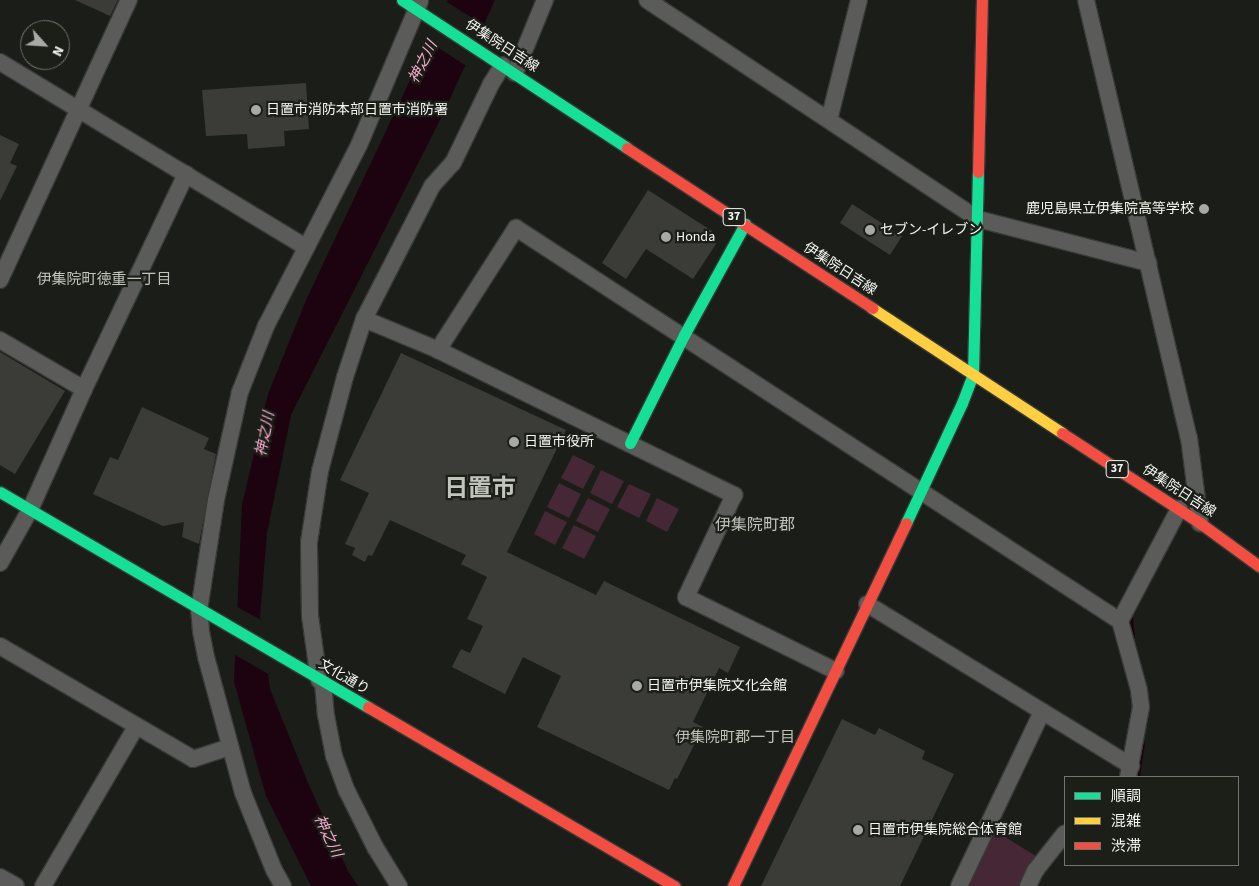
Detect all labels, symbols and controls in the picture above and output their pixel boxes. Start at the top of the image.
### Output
street label: 伊集院日吉線 [462,16,542,76]
north arrow [20,20,70,70]
water label: 神之川 [405,38,441,86]
text: N [47,43,69,60]
place label: 日置市消防本部日置市消防署 [266,102,448,118]
marker: 日置市消防本部日置市消防署 [250,104,262,116]
place label: 鹿児島県立伊集院高等学校 [1026,201,1194,217]
marker: 鹿児島県立伊集院高等学校 [1198,203,1210,215]
road number: 37 [722,208,746,226]
place label: セブン-イレブン [880,222,982,238]
marker: セブン-イレブン [864,224,876,236]
place label: Honda [676,229,715,245]
marker: Honda [660,231,672,243]
street label: 伊集院日吉線 [800,239,880,299]
district label: 伊集院町徳重一丁目 [37,271,171,289]
water label: 神之川 [252,410,278,458]
place label: 日置市役所 [524,434,594,450]
marker: 日置市役所 [508,436,520,448]
road number: 37 [1104,459,1130,478]
street label: 伊集院日吉線 [1139,461,1219,521]
district label: 日置市 [444,475,516,503]
district label: 伊集院町郡 [715,515,795,535]
street label: 文化通り [316,656,372,698]
place label: 日置市伊集院文化会館 [647,678,787,694]
marker: 日置市伊集院文化会館 [631,680,643,692]
district label: 伊集院町郡一丁目 [675,729,795,747]
legend [1064,776,1239,866]
text: 順調 [1111,786,1141,807]
text: 混雑 [1111,811,1141,832]
water label: 神之川 [310,812,346,860]
place label: 日置市伊集院総合体育館 [868,822,1022,838]
marker: 日置市伊集院総合体育館 [852,824,864,836]
text: 渋滞 [1111,836,1141,857]

